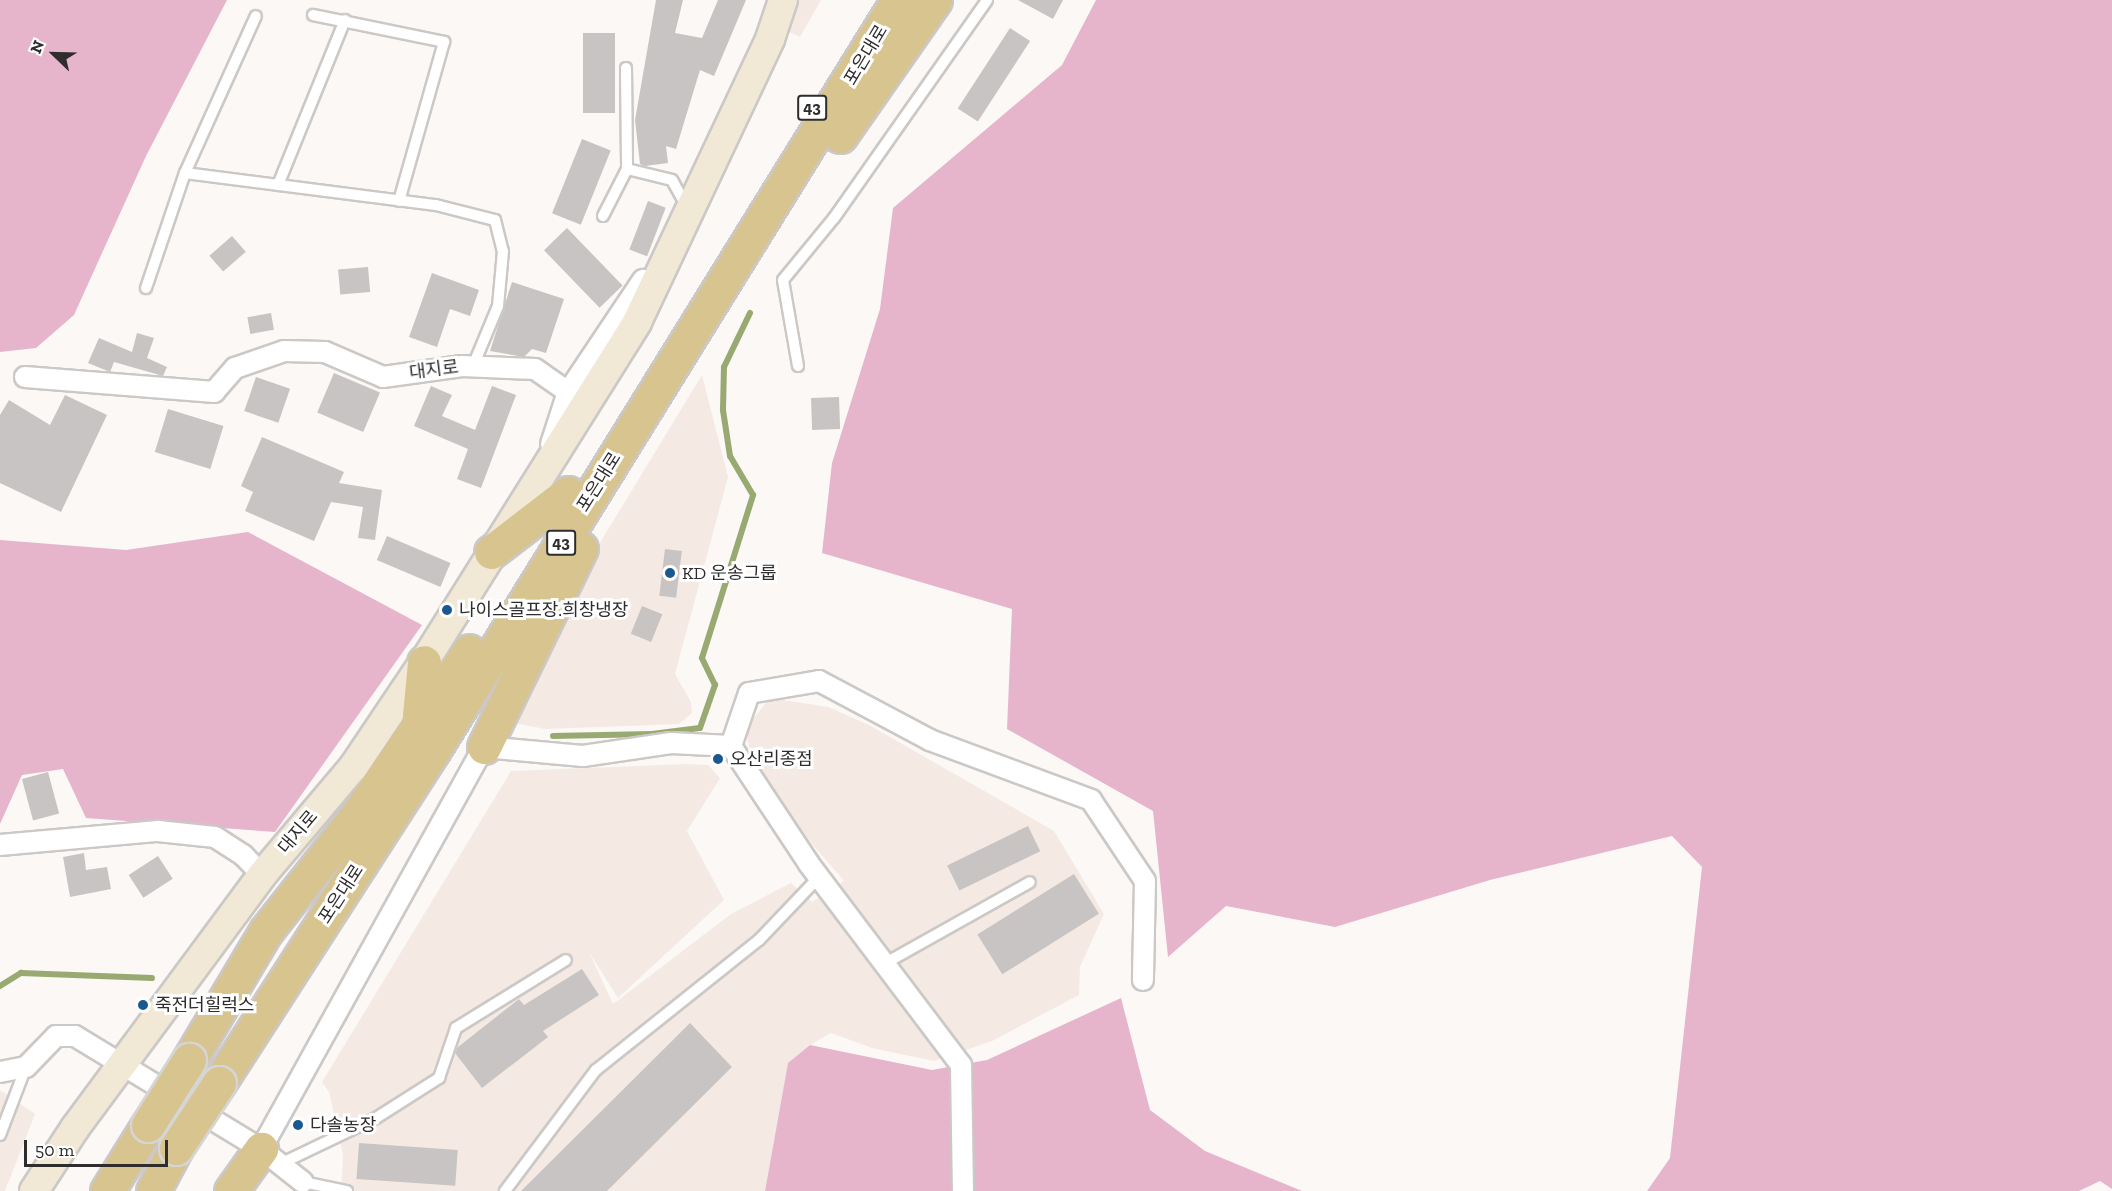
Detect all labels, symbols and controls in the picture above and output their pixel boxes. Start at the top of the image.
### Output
street label: 포은대로 [840,21,892,89]
north arrow [24,24,84,84]
text: N [26,37,48,56]
road number: 43 [797,95,827,121]
street label: 대지로 [408,356,460,384]
street label: 포은대로 [572,448,626,516]
road number: 43 [546,530,576,556]
place label: KD 운송그룹 [682,562,777,584]
marker: KD 운송그룹 [663,566,677,580]
place label: 나이스골프장.희창냉장 [459,599,628,621]
marker: 나이스골프장.희창냉장 [440,603,454,617]
place label: 오산리종점 [730,748,813,770]
marker: 오산리종점 [711,752,725,766]
street label: 대지로 [274,806,322,858]
street label: 포은대로 [314,860,368,928]
place label: 죽전더힐럭스 [155,994,254,1016]
marker: 죽전더힐럭스 [136,998,150,1012]
place label: 다솔농장 [310,1114,376,1136]
marker: 다솔농장 [291,1118,305,1132]
scale bar [27,1128,171,1166]
text: 50 m [35,1139,74,1161]

